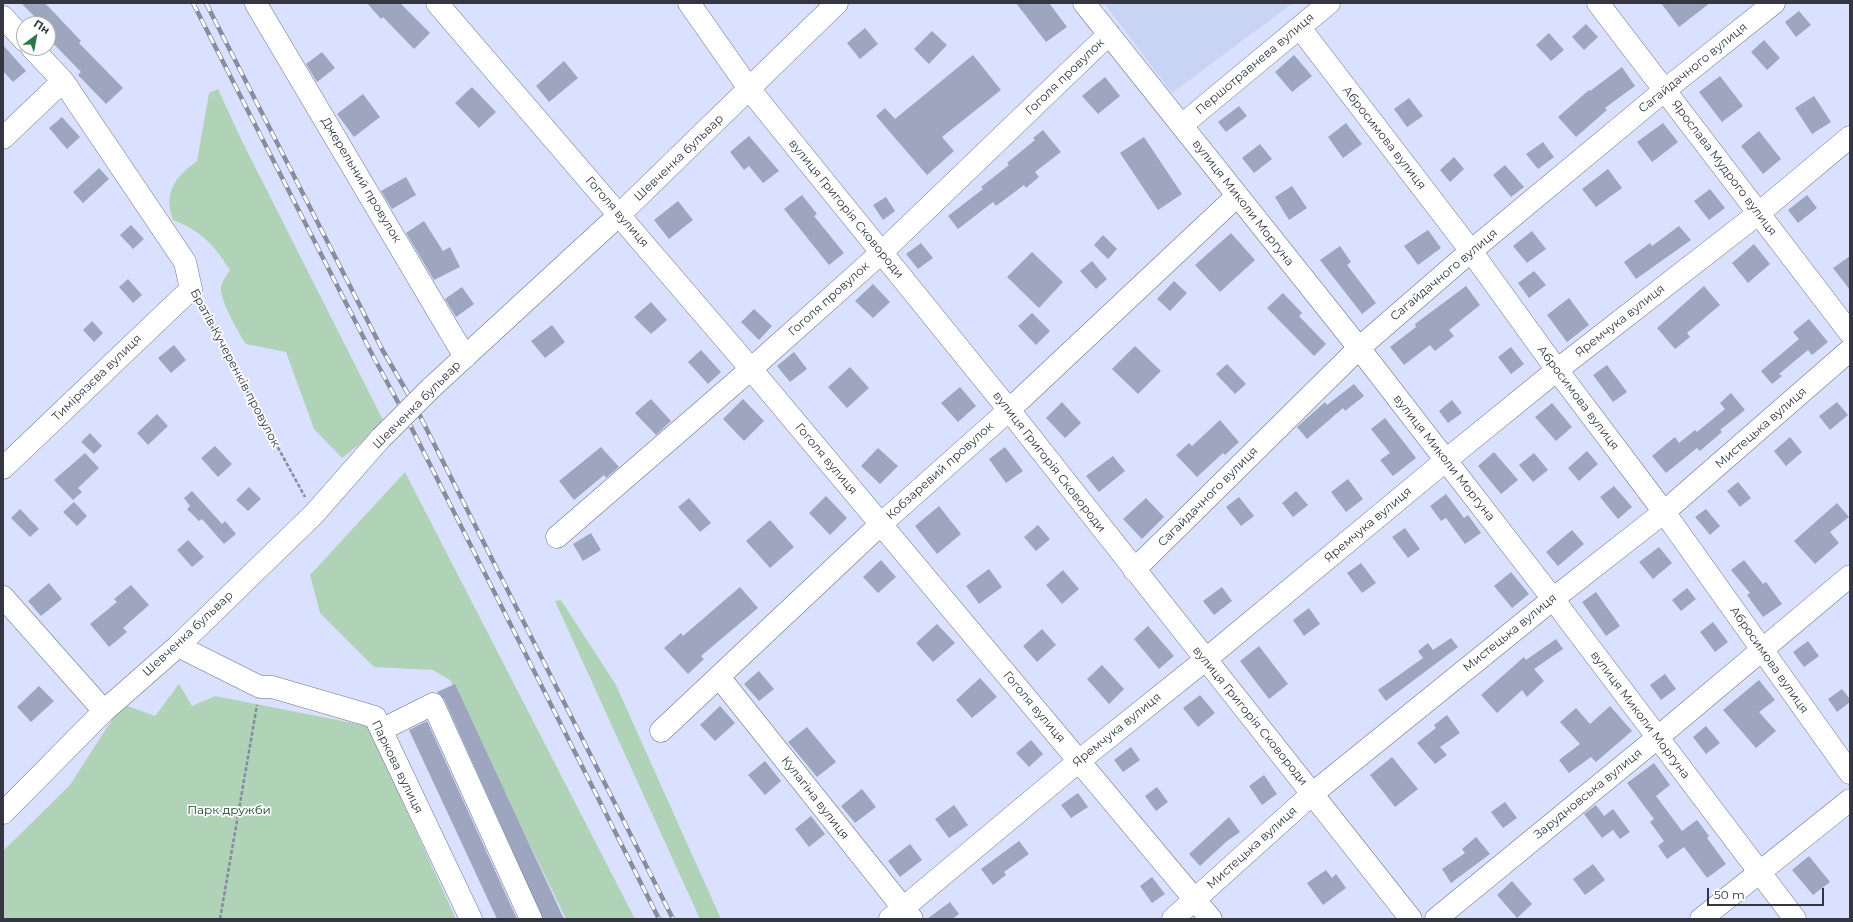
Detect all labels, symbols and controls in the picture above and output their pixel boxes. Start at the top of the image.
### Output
street label: Першотравнева вулиця [1193,10,1317,118]
north arrow [16,16,56,56]
text: Пн [31,16,53,37]
street label: Сагайдачного вулиця [1636,20,1750,116]
street label: Гоголя провулок [1023,36,1107,118]
street label: Абросимова вулиця [1339,83,1429,193]
street label: Ярослава Мудрого вулиця [1668,97,1780,239]
street label: Шевченка бульвар [631,112,727,204]
street label: Джерельний провулок [318,115,404,245]
street label: вулиця Григорія Сковороди [785,137,907,281]
street label: вулиця Миколи Моргуна [1189,137,1297,269]
street label: Гоголя вулиця [582,174,652,250]
street label: Сагайдачного вулиця [1388,226,1500,324]
street label: Гоголя провулок [786,259,872,339]
street label: Яремчука вулиця [1572,282,1668,360]
street label: Братів Кучеренків провулок [187,286,283,450]
street label: Тимірязєва вулиця [49,332,145,424]
street label: Абросимова вулиця [1534,343,1622,453]
street label: Шевченка бульвар [370,358,464,452]
street label: Мистецька вулиця [1712,384,1810,472]
street label: вулиця Григорія Сковороди [989,389,1109,535]
street label: вулиця Миколи Моргуна [1390,392,1498,524]
street label: Кобзаревий провулок [883,419,997,523]
street label: Гоголя вулиця [792,420,860,498]
street label: Сагайдачного вулиця [1155,444,1261,550]
street label: Яремчука вулиця [1321,484,1415,566]
street label: Шевченка бульвар [140,588,236,680]
street label: Мистецька вулиця [1460,591,1560,675]
street label: Абросимова вулиця [1727,604,1811,716]
street label: вулиця Григорія Сковороди [1189,644,1311,788]
street label: вулиця Миколи Моргуна [1587,648,1693,782]
street label: Гоголя вулиця [1000,668,1068,746]
street label: Яремчука вулиця [1070,690,1164,770]
street label: Паркова вулиця [368,718,426,816]
street label: Зарудновська вулиця [1531,746,1645,842]
street label: Кулагіна вулиця [778,754,852,842]
park label: Парк дружби [187,803,271,817]
street label: Мистецька вулиця [1204,804,1300,892]
scale bar [1709,880,1826,906]
text: 50 m [1714,887,1745,902]

